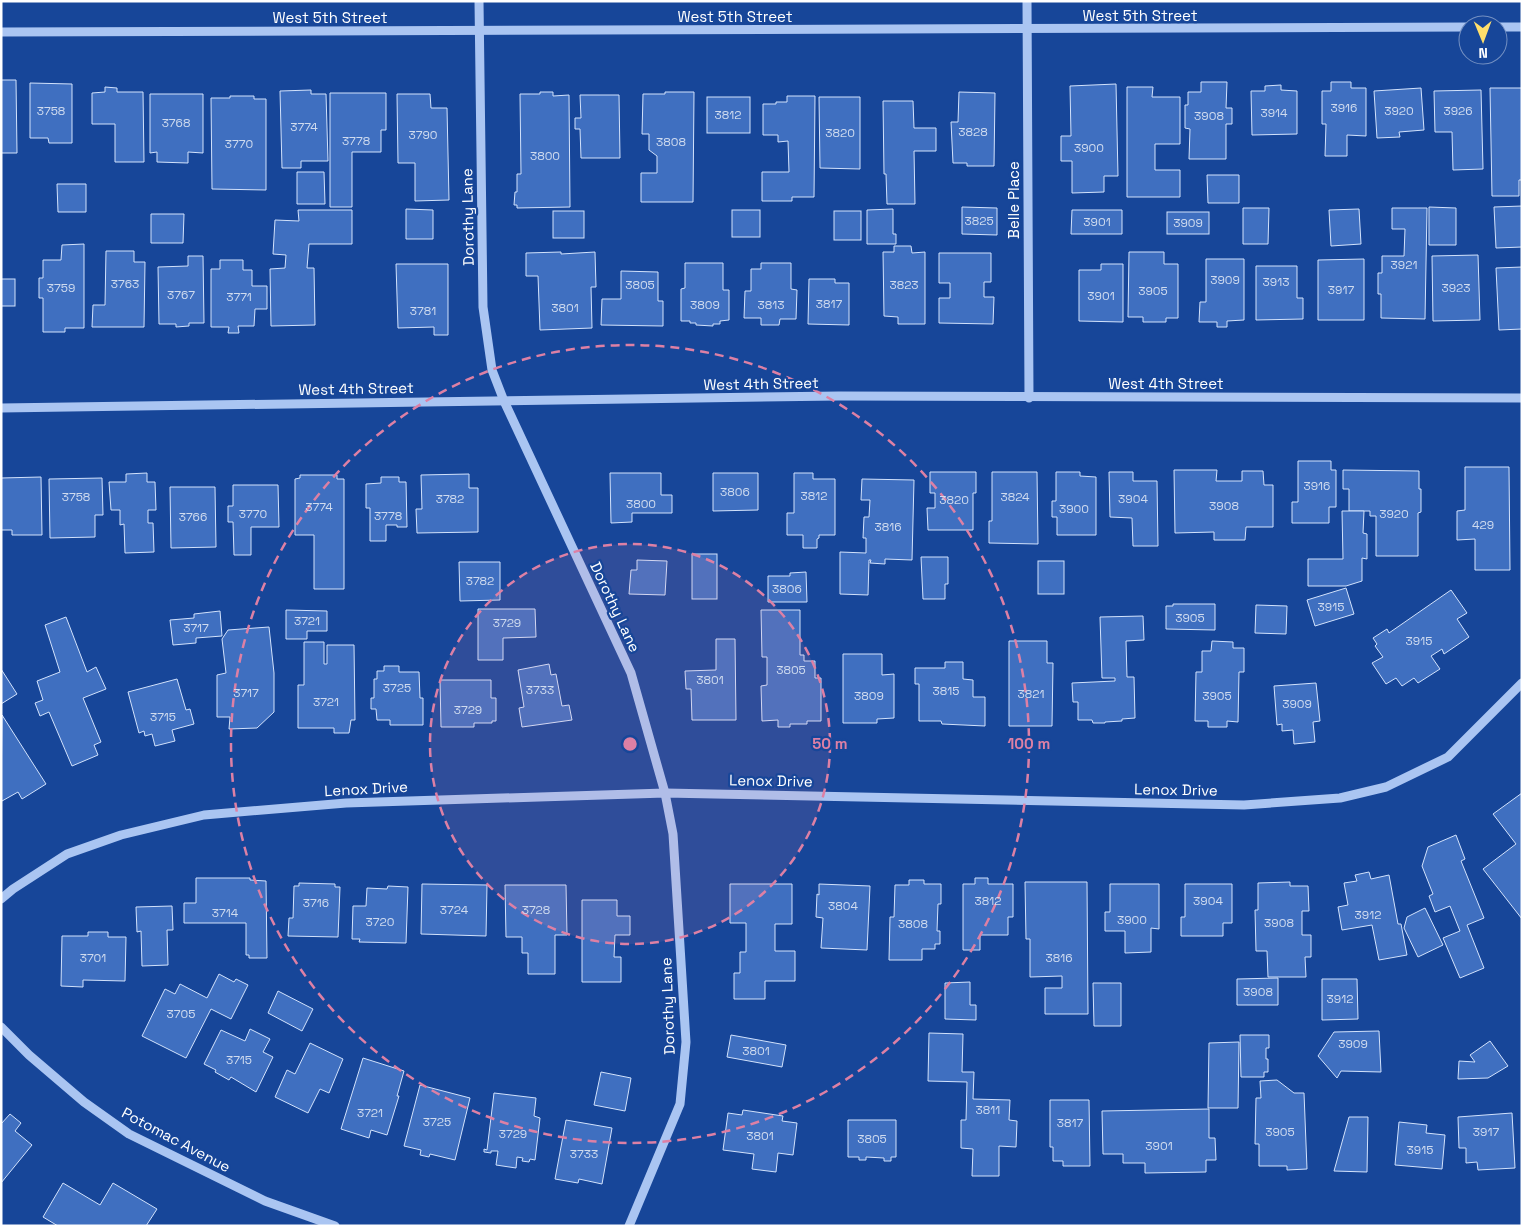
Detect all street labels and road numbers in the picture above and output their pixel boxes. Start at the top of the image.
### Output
street label: West 5th Street [1082,6,1198,25]
street label: West 5th Street [677,7,793,26]
street label: West 5th Street [272,8,388,27]
street label: Belle Place [1004,161,1023,239]
street label: Dorothy Lane [457,168,478,266]
street label: West 4th Street [703,373,819,394]
street label: West 4th Street [1108,374,1224,393]
street label: West 4th Street [298,378,414,399]
street label: Dorothy Lane [586,559,645,655]
street label: Lenox Drive [729,770,813,791]
street label: Lenox Drive [324,777,408,800]
street label: Lenox Drive [1134,779,1218,800]
street label: Dorothy Lane [656,957,679,1055]
street label: Potomac Avenue [119,1103,234,1176]

